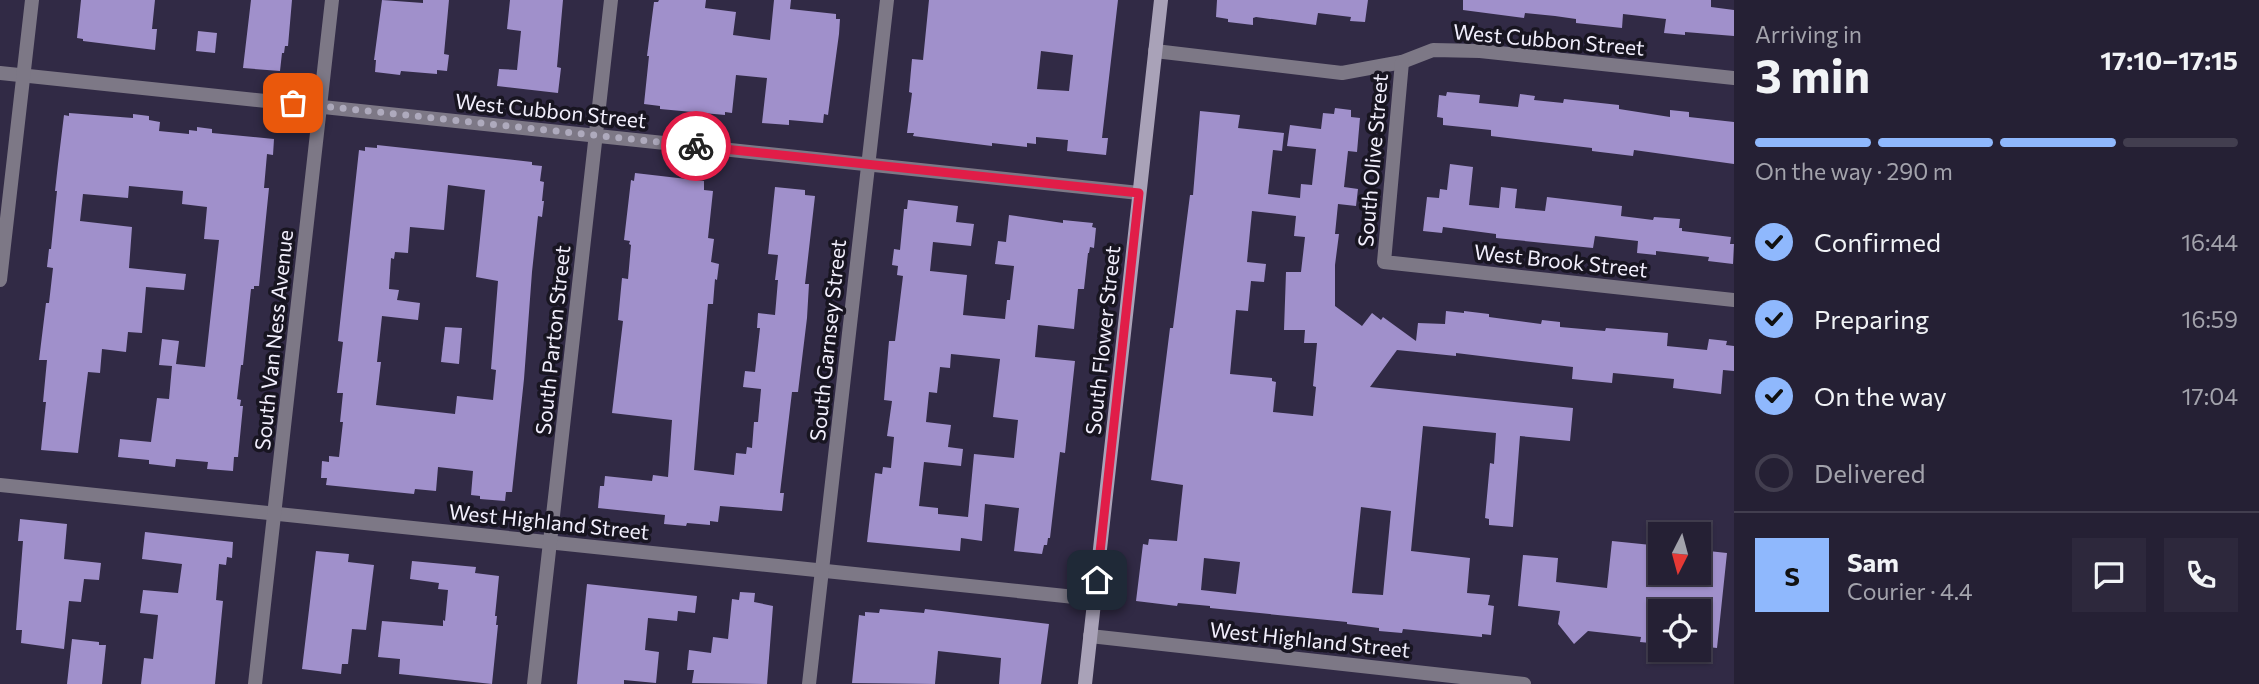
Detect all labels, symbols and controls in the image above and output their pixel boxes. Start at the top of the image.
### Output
street label: West Cubbon Street [1452,18,1646,60]
text: Arriving in [1755,20,1862,48]
text: 17:10–17:15 [2100,44,2238,75]
text: 3 min [1755,46,1870,102]
street label: South Olive Street [1352,72,1392,248]
pin [263,73,323,133]
icon: bag [274,84,312,122]
street label: West Cubbon Street [454,88,648,132]
courier [661,111,731,181]
icon: bike [677,127,715,165]
text: On the way · 290 m [1755,157,1953,185]
icon: check [1755,223,1793,261]
text: Confirmed [1814,226,1941,257]
street label: South Van Ness Avenue [249,228,297,452]
text: 16:44 [2181,228,2238,256]
street label: South Garnsey Street [804,238,850,442]
street label: West Brook Street [1473,238,1649,282]
street label: South Parton Street [530,244,574,436]
street label: South Flower Street [1080,244,1124,436]
icon: check [1755,300,1793,338]
text: Preparing [1814,303,1929,334]
text: 16:59 [2182,305,2238,333]
icon: check [1755,377,1793,415]
text: On the way [1814,380,1947,411]
text: 17:04 [2182,382,2238,410]
text: Delivered [1814,457,1925,488]
street label: West Highland Street [447,498,651,544]
north arrow [1648,522,1712,584]
map controls [1648,522,1711,662]
button: chat [2072,538,2146,612]
button: phone [2164,538,2238,612]
text: Sam [1847,546,1899,577]
pin [1067,550,1127,610]
text: S [1784,560,1800,591]
icon: home [1078,561,1116,599]
text: Courier · 4.4 [1847,577,1973,605]
button: locate [1648,599,1711,662]
street label: West Highland Street [1208,616,1412,662]

